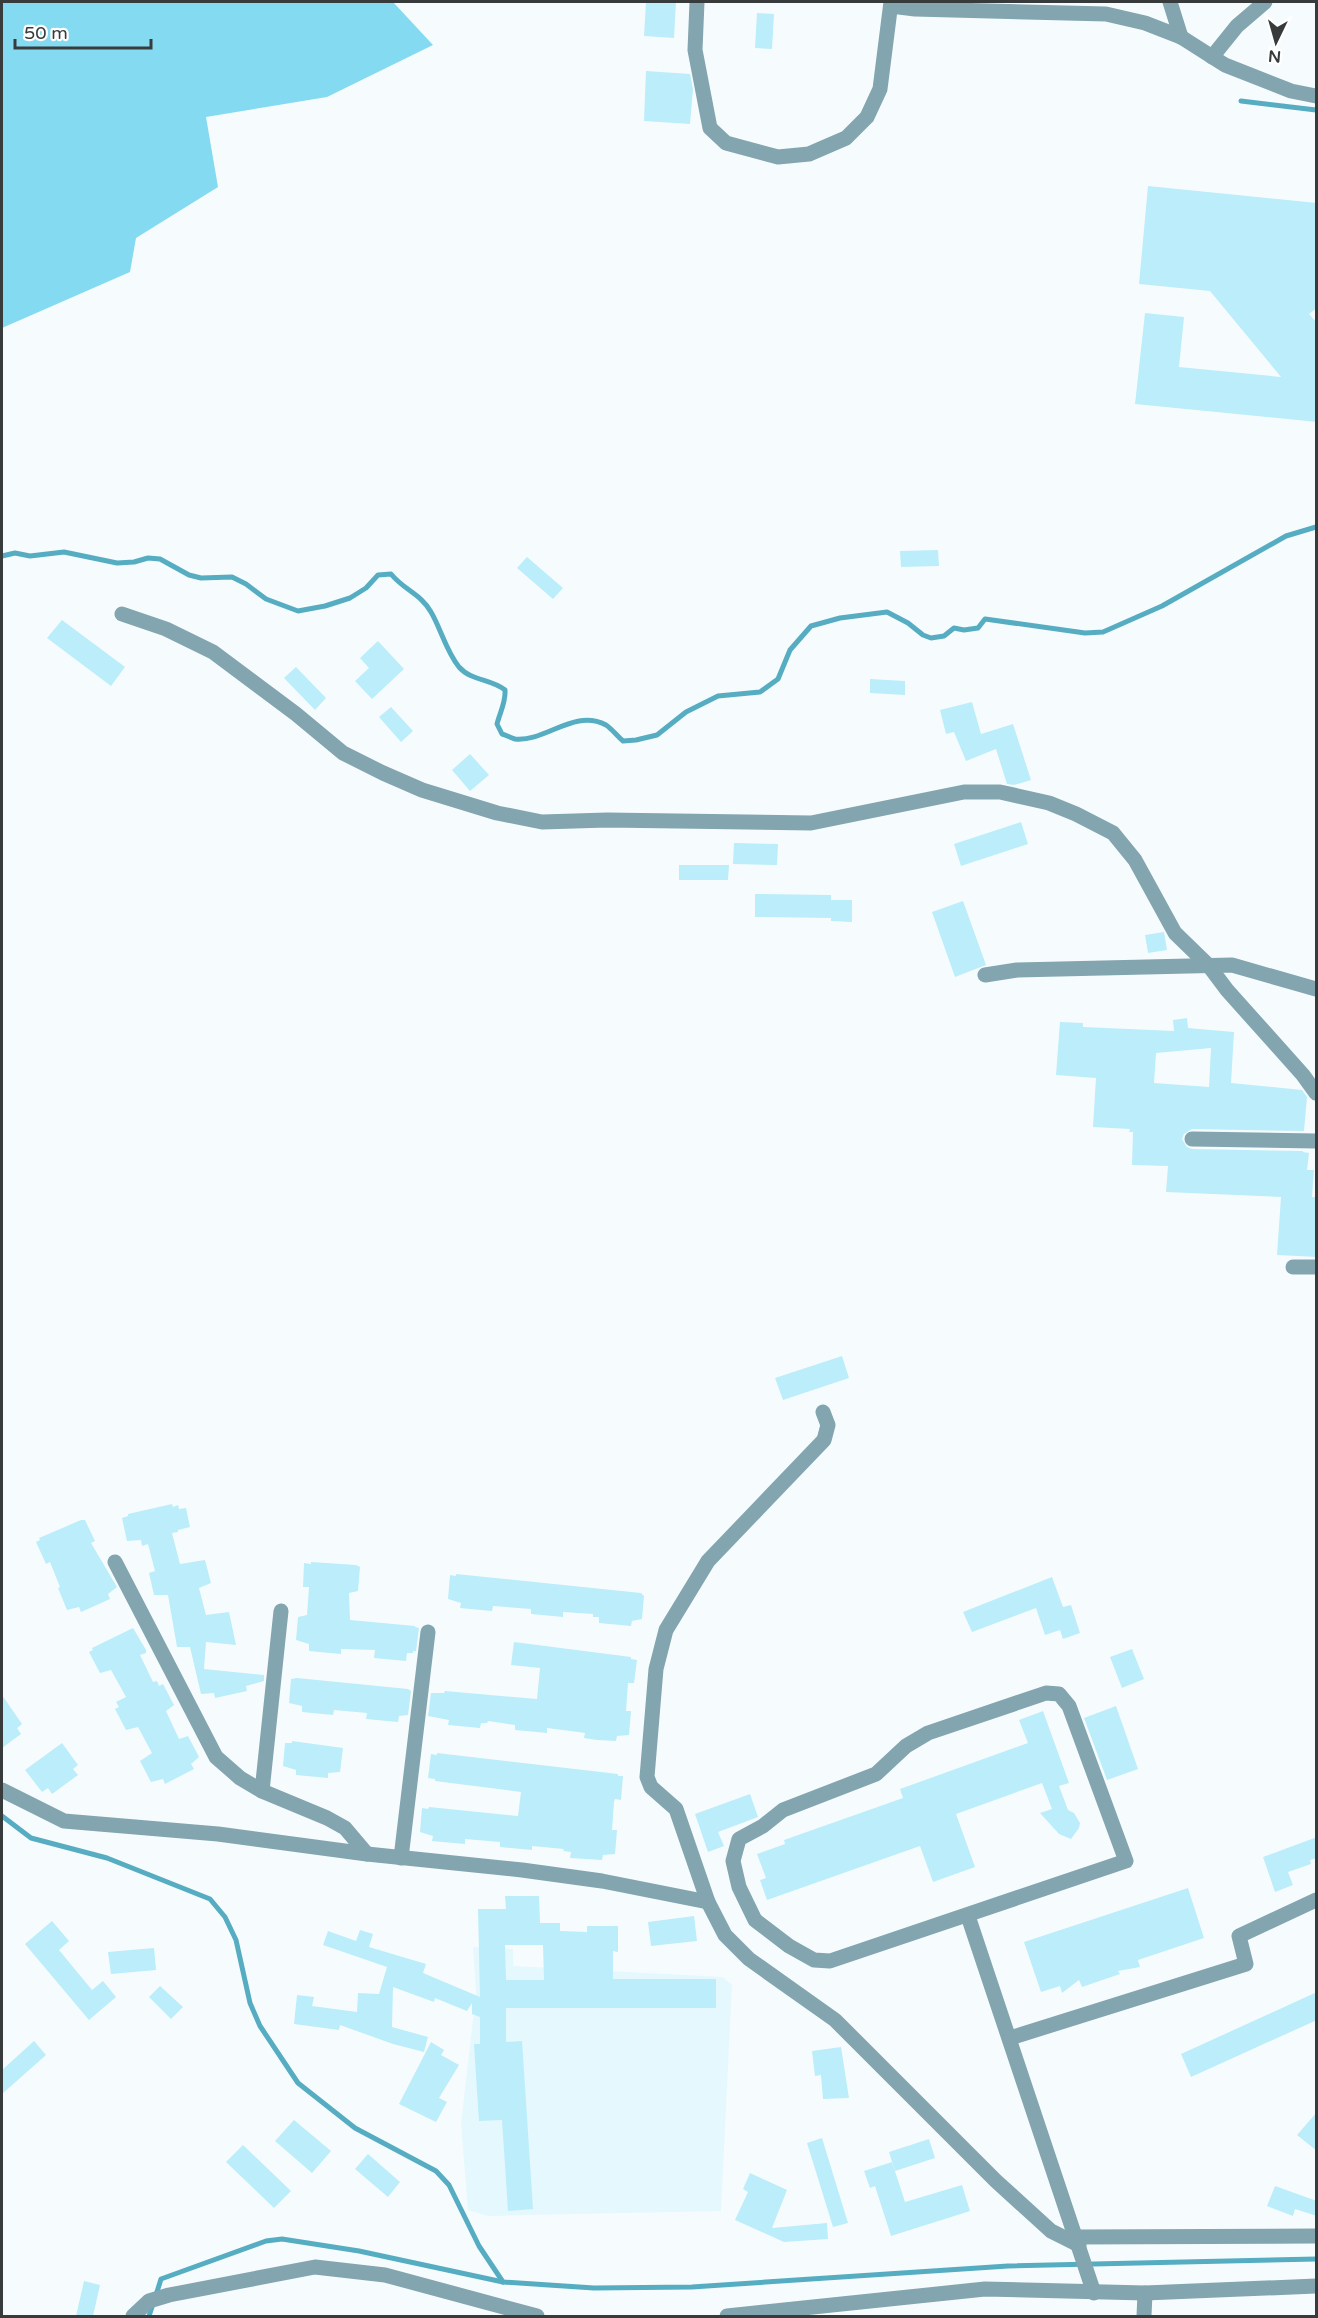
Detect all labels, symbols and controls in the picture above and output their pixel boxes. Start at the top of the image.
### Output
scale bar [15,12,152,50]
north arrow [1246,12,1306,72]
text: 50 m [24,22,68,44]
text: N [1268,45,1282,66]

